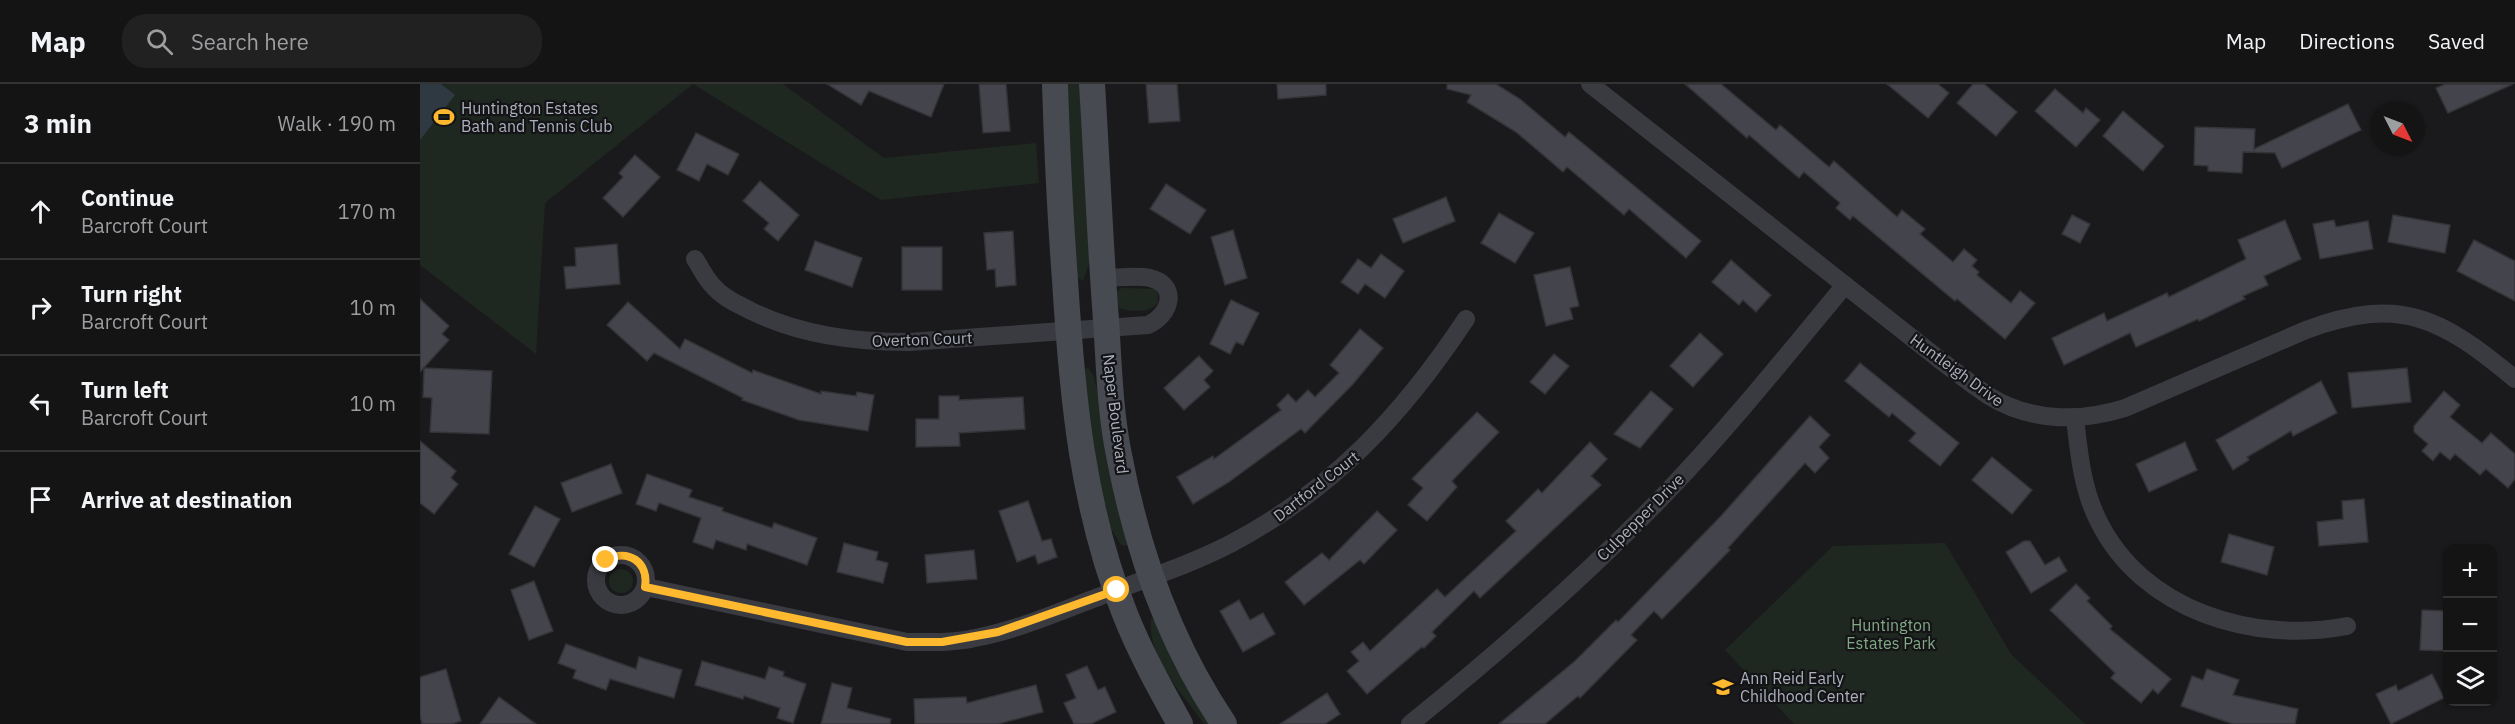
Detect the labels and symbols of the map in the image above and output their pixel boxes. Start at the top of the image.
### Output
place label: Huntington Estates Bath and Tennis Club [461,98,612,136]
north arrow [2371,102,2425,156]
sports icon: Huntington Estates Bath and Tennis Club [432,105,456,129]
street label: Overton Court [871,327,973,351]
street label: Huntleigh Drive [1906,329,2008,411]
street label: Naper Boulevard [1099,353,1133,475]
street label: Dartford Court [1269,446,1363,526]
street label: Culpepper Drive [1592,469,1688,565]
route end [592,546,618,572]
route start [1103,576,1129,602]
park label: Huntington Estates Park [1846,615,1936,653]
place label: Ann Reid Early Childhood Center [1740,668,1865,706]
school or university icon: Ann Reid Early Childhood Center [1711,675,1735,699]

